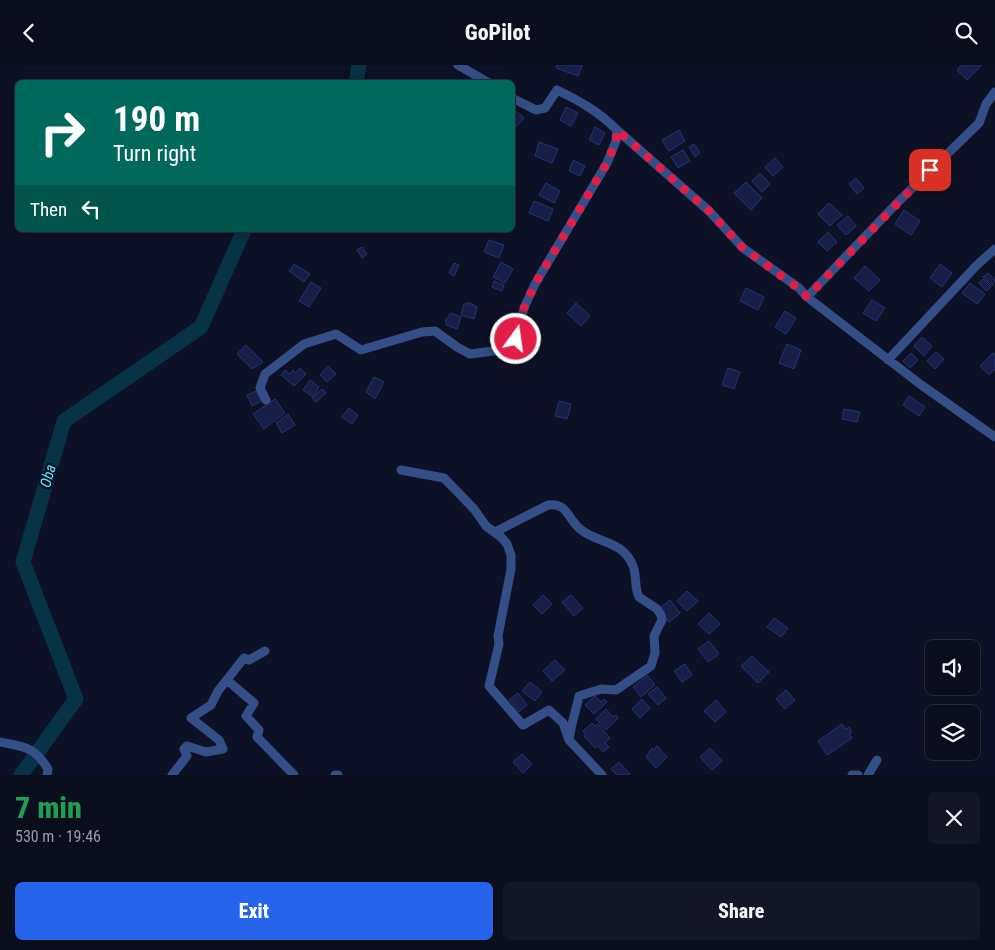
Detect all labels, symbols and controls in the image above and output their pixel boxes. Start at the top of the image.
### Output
icon: back [15,19,43,47]
icon: search [952,19,980,47]
text: GoPilot [465,20,530,45]
text: 190 m [113,99,200,140]
icon: right [30,100,95,165]
text: Turn right [113,141,196,166]
pin [909,149,951,191]
icon: arrive [916,156,944,184]
icon: left [77,195,105,223]
text: Then [30,198,67,221]
position arrow [489,312,541,364]
water label: Oba [36,462,60,489]
map controls [925,640,980,760]
button: sound [925,640,980,695]
button: layers [925,705,980,760]
text: 7 min [15,790,82,825]
button: close [928,792,980,844]
text: 530 m · 19:46 [15,827,101,846]
button: Exit [15,882,493,940]
button: Share [503,882,980,940]

